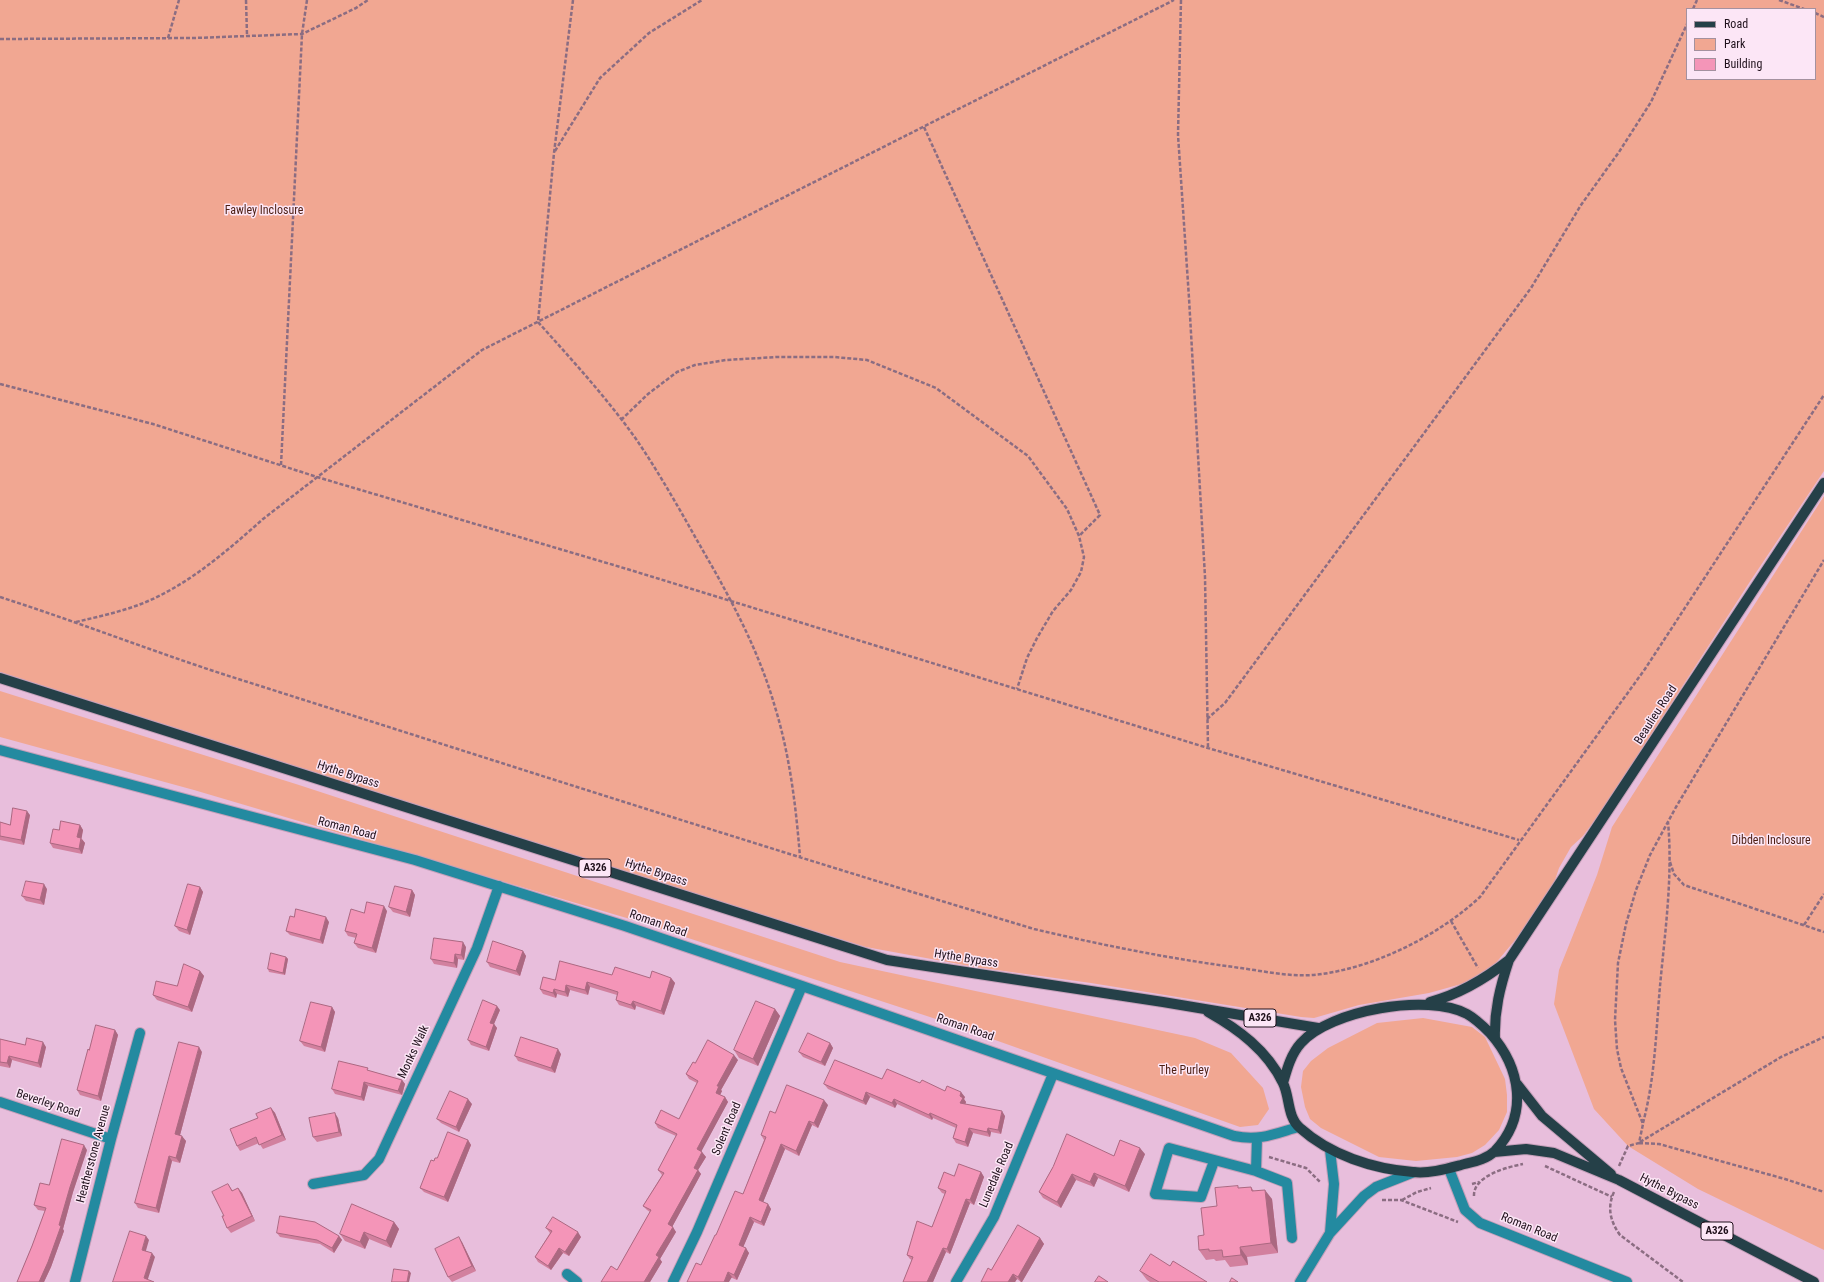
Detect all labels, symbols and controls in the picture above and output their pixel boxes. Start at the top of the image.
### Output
legend [1686,8,1816,80]
text: Road [1724,17,1748,31]
text: Park [1724,37,1745,51]
text: Building [1724,57,1762,71]
park label: Fawley Inclosure [225,204,303,218]
street label: Beaulieu Road [1632,683,1680,747]
street label: Hythe Bypass [315,758,381,792]
street label: Roman Road [316,814,378,844]
park label: Dibden Inclosure [1731,834,1811,848]
street label: Hythe Bypass [623,856,689,890]
road number: A326 [579,859,611,877]
street label: Roman Road [627,907,689,941]
street label: Hythe Bypass [933,947,999,971]
road number: A326 [1244,1009,1276,1027]
street label: Roman Road [934,1011,996,1045]
street label: Monks Walk [395,1023,433,1081]
park label: The Purley [1159,1064,1209,1078]
street label: Beverley Road [14,1087,82,1121]
street label: Solent Road [709,1100,745,1158]
street label: Heatherstone Avenue [74,1103,114,1205]
street label: Lunedale Road [977,1140,1017,1210]
street label: Hythe Bypass [1637,1171,1701,1213]
street label: Roman Road [1499,1210,1559,1246]
road number: A326 [1701,1222,1733,1240]

